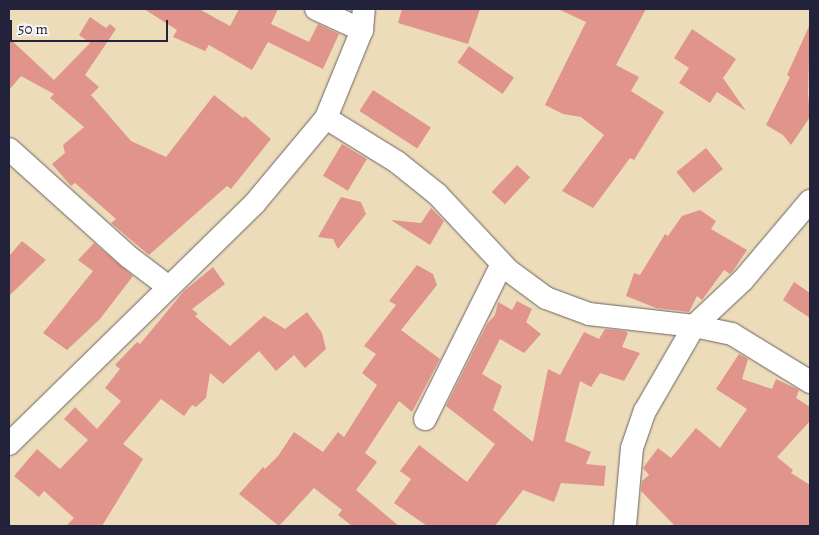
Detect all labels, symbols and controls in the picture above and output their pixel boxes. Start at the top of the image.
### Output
scale bar [12,10,170,42]
text: 50 m [18,19,48,39]

